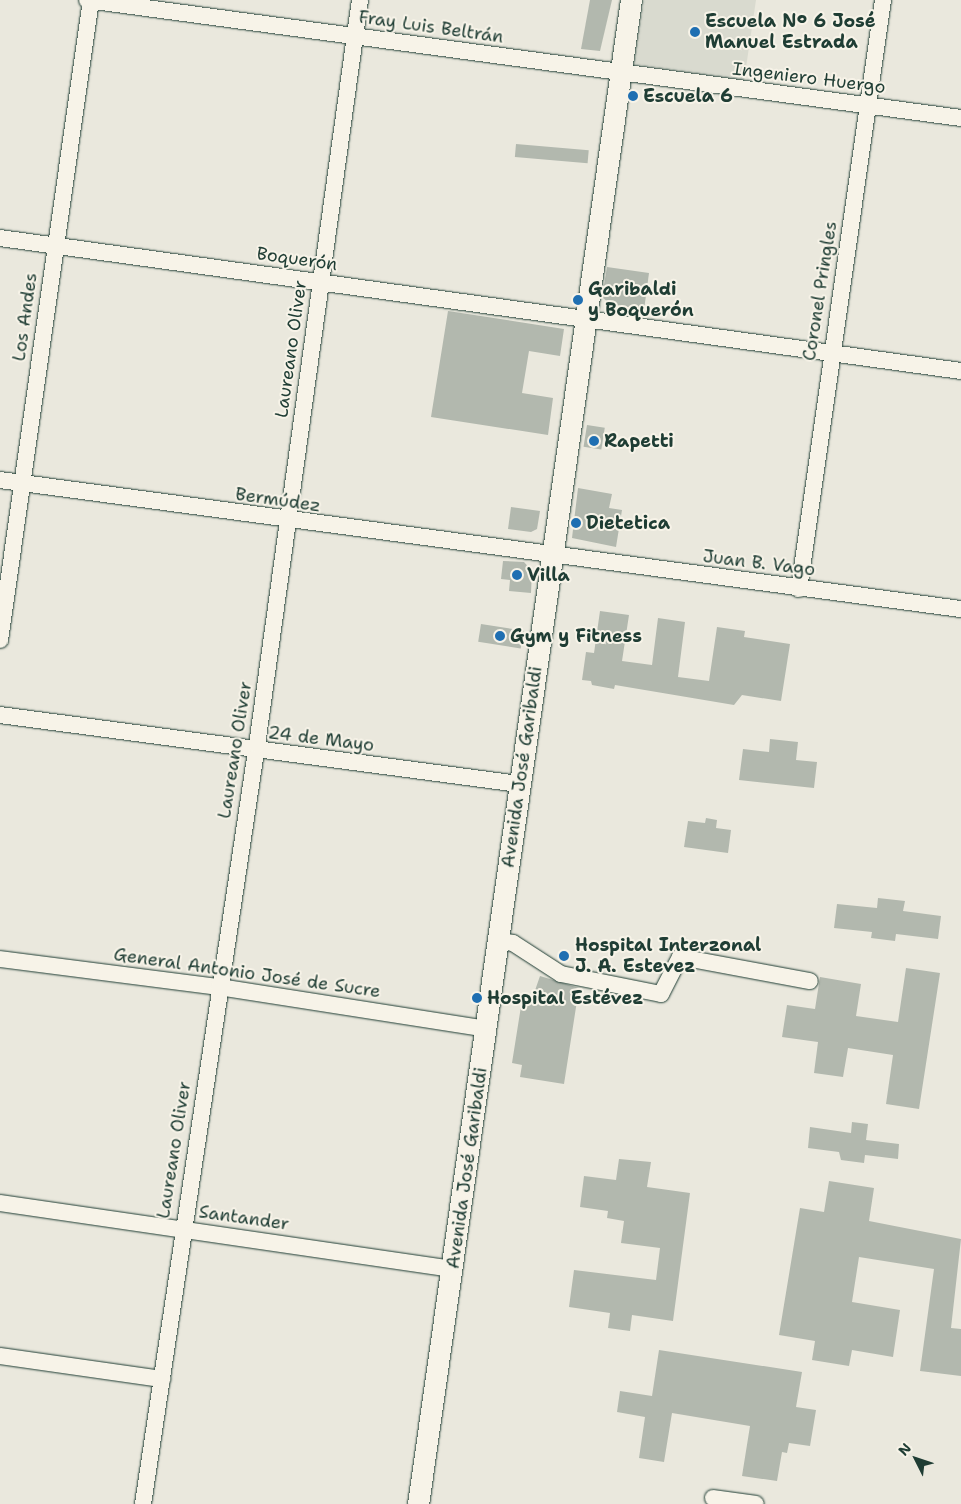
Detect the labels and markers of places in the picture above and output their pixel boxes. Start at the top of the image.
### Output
place label: Escuela N° 6 José Manuel Estrada [705,11,875,54]
marker: Escuela N° 6 José Manuel Estrada [689,26,701,38]
place label: Escuela 6 [643,85,733,107]
marker: Escuela 6 [627,90,639,102]
place label: Garibaldi y Boquerón [588,279,694,322]
marker: Garibaldi y Boquerón [572,294,584,306]
place label: Rapetti [604,430,674,452]
marker: Rapetti [588,435,600,447]
place label: Dietetica [586,512,670,534]
marker: Dietetica [570,517,582,529]
place label: Villa [527,564,570,586]
marker: Villa [511,569,523,581]
place label: Gym y Fitness [510,625,642,647]
marker: Gym y Fitness [494,630,506,642]
place label: Hospital Interzonal J. A. Estevez [575,935,761,978]
marker: Hospital Interzonal J. A. Estevez [557,949,571,963]
place label: Hospital Estévez [487,987,643,1009]
marker: Hospital Estévez [471,992,483,1004]

